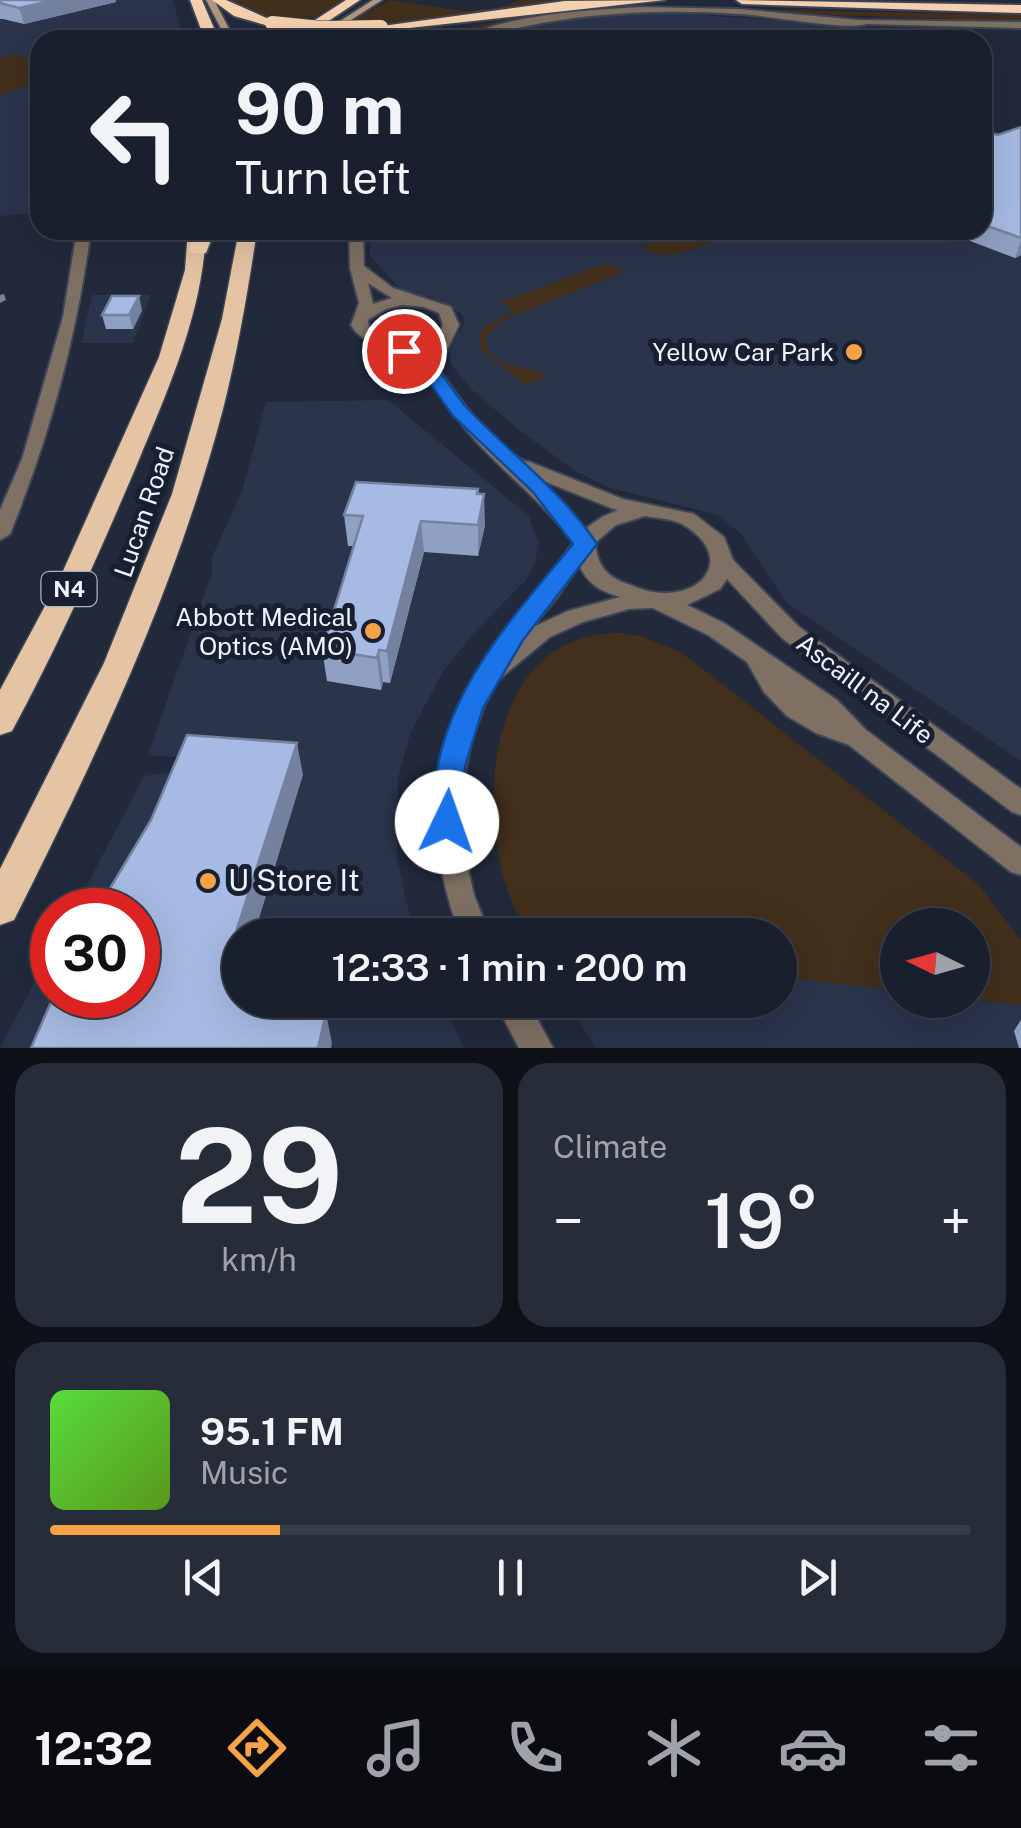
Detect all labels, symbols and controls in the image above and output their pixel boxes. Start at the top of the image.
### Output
text: 90 m [235,67,405,150]
icon: left [70,70,200,200]
text: Turn left [235,151,411,204]
pin [362,309,447,394]
icon: arrive [377,324,432,379]
place label: Yellow Car Park [653,337,834,367]
marker: Yellow Car Park [843,341,865,363]
street label: Lucan Road [108,443,180,581]
road number: N4 [42,572,96,606]
place label: Abbott Medical Optics (AMO) [175,602,353,661]
marker: Abbott Medical Optics (AMO) [362,620,384,642]
street label: Ascaill na Life [791,628,939,750]
position arrow [395,770,499,874]
place label: U Store It [228,862,360,898]
marker: U Store It [197,870,219,892]
speed limit sign: 30 [30,888,160,1018]
north arrow [880,908,990,1018]
map controls [880,908,990,1018]
text: 12:33 · 1 min · 200 m [332,945,687,990]
text: 29 [175,1100,343,1252]
text: Climate [553,1128,667,1165]
text: 19° [705,1177,819,1265]
text: − [553,1189,584,1253]
text: + [940,1189,971,1253]
text: km/h [221,1241,297,1278]
text: 95.1 FM [200,1409,344,1454]
text: Music [200,1454,288,1491]
icon: previous [176,1550,231,1605]
icon: pause [483,1550,538,1605]
icon: next [790,1550,845,1605]
icon: directions [222,1713,292,1783]
icon: music [361,1713,431,1783]
icon: phone [500,1713,570,1783]
icon: climate [639,1713,709,1783]
icon: car [778,1713,848,1783]
icon: filters [916,1713,986,1783]
text: 12:32 [34,1722,153,1775]

